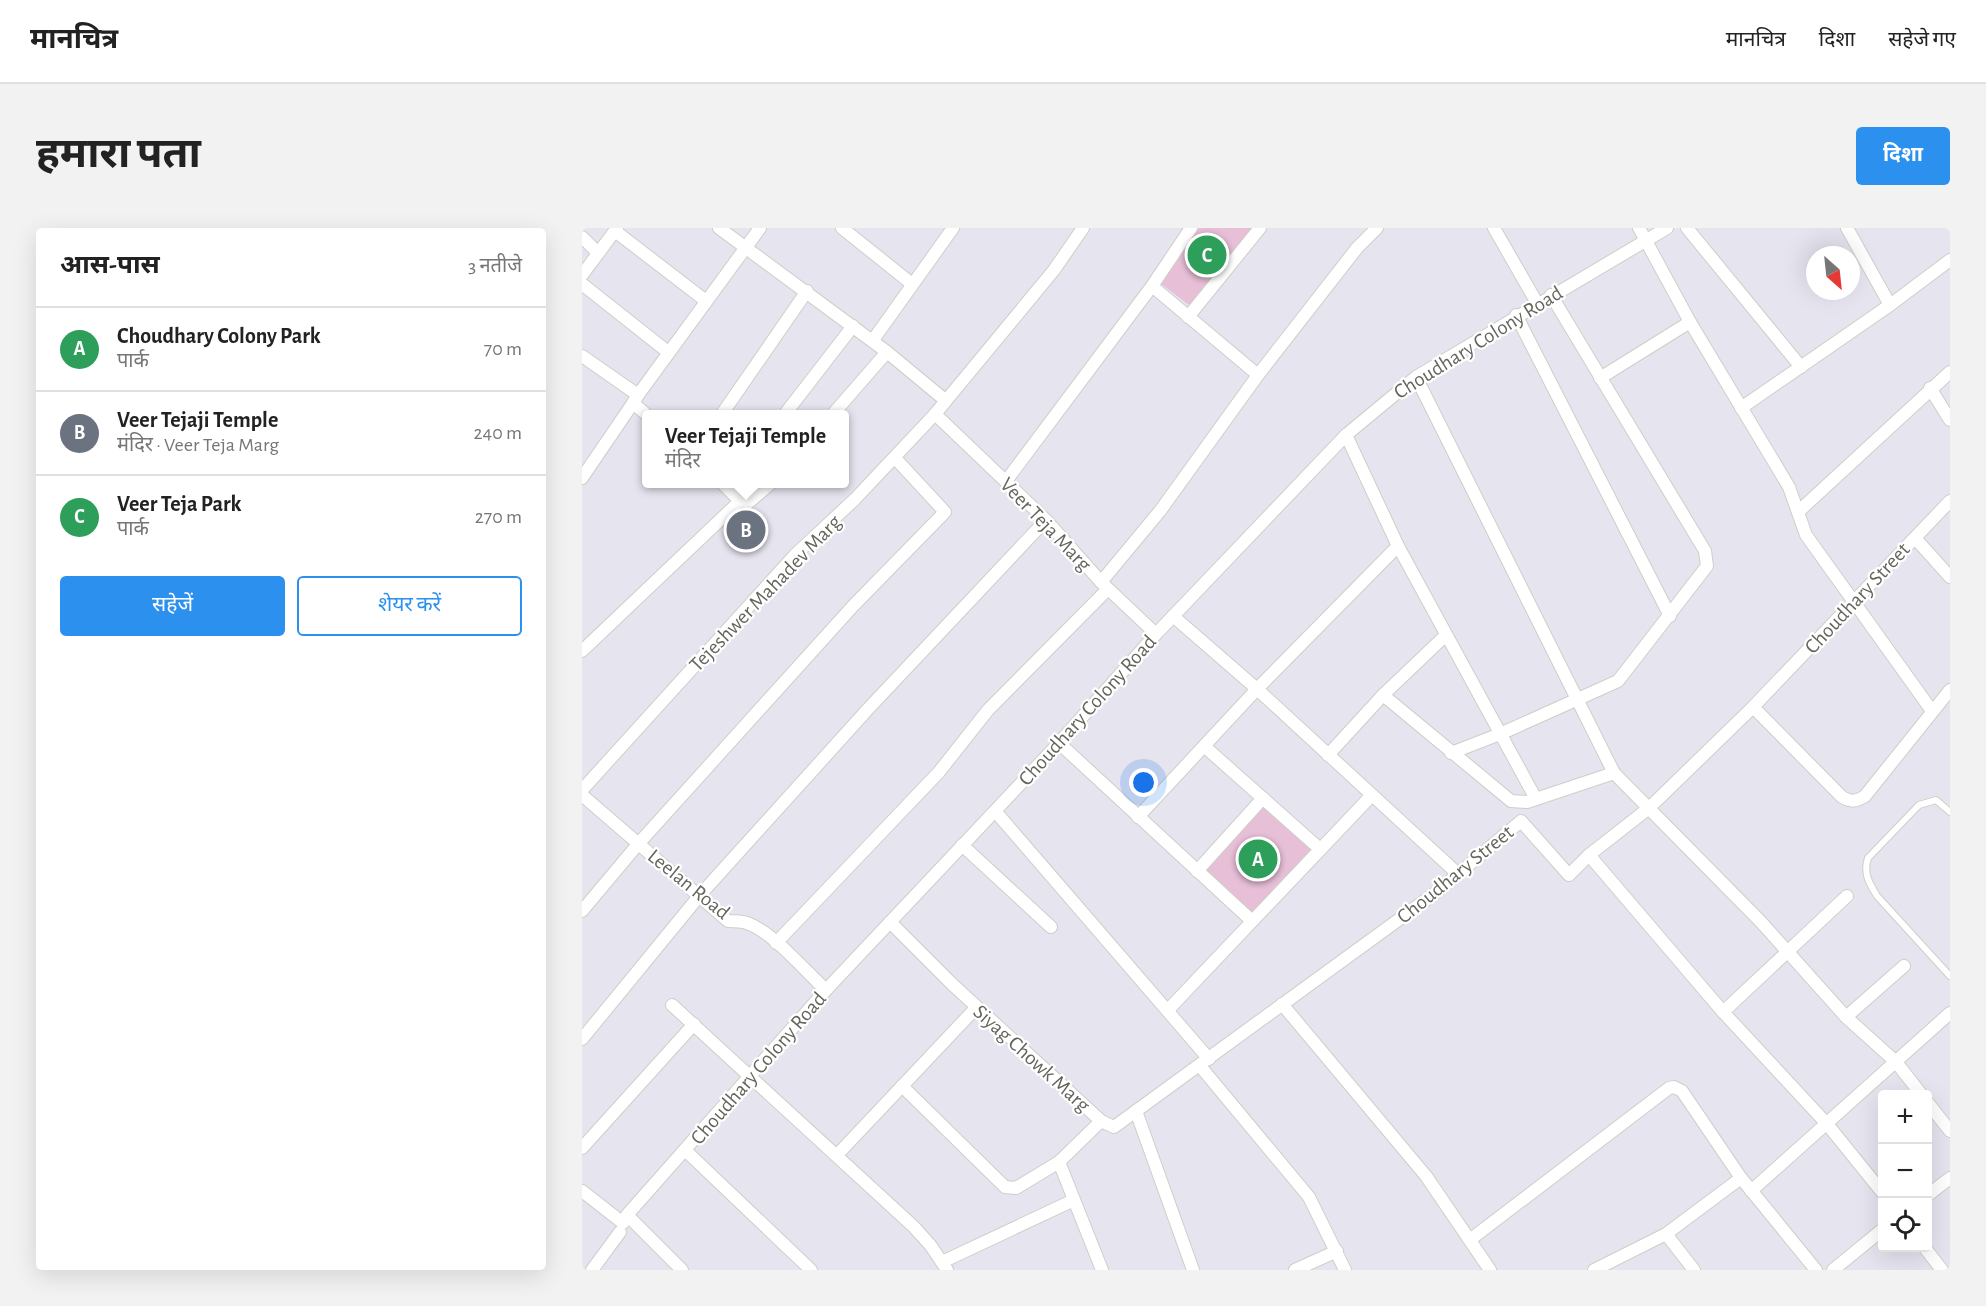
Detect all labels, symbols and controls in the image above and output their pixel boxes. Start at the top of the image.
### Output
text: मानचित्र [30,26,118,54]
text: मानचित्र [1726,29,1786,50]
text: दिशा [1819,29,1855,50]
text: सहेजे गए [1888,29,1956,50]
button: दिशा [1856,127,1950,185]
text: हमारा पता [36,133,201,175]
pin: C [1188,232,1226,278]
north arrow [1806,246,1860,300]
text: आस-पास [60,252,160,278]
text: 3 नतीजे [468,256,522,276]
street label: Choudhary Colony Road [1390,282,1566,403]
text: Choudhary Colony Park [117,325,321,347]
text: A [74,339,86,359]
text: 70 m [484,339,522,359]
text: पार्क [117,351,149,371]
text: Veer Tejaji Temple [117,409,278,431]
popup [642,410,849,488]
text: B [74,423,85,443]
text: 240 m [473,423,522,443]
text: Veer Tejaji Temple [665,425,826,447]
text: मंदिर · Veer Teja Marg [117,435,279,455]
text: मंदिर [665,451,701,471]
street label: Veer Teja Marg [996,474,1096,576]
text: Veer Teja Park [117,493,241,515]
text: C [74,507,85,527]
text: 270 m [475,507,522,527]
pin: B [726,508,766,552]
street label: Tejeshwer Mahadev Marg [685,511,846,676]
text: पार्क [117,519,149,539]
street label: Choudhary Street [1801,539,1914,658]
button: सहेजें [60,576,285,636]
button: शेयर करें [297,576,522,636]
street label: Choudhary Colony Road [1015,631,1160,790]
your location [1129,768,1158,797]
street label: Choudhary Street [1393,821,1518,928]
pin: A [1238,836,1278,882]
street label: Leelan Road [644,845,734,924]
street label: Choudhary Colony Road [687,988,830,1149]
street label: Siyag Chowk Marg [969,1001,1095,1117]
map controls [1878,1090,1932,1252]
button: + [1878,1090,1932,1144]
button: − [1878,1144,1932,1198]
button: locate [1878,1198,1932,1252]

